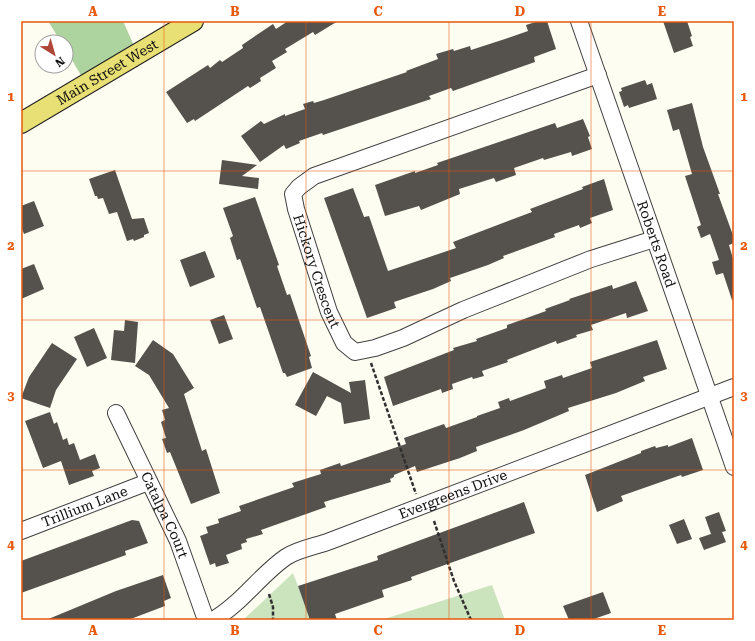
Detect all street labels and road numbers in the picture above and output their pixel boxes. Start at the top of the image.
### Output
street label: Main Street West [54,36,160,108]
street label: Roberts Road [634,198,679,289]
street label: Hickory Crescent [290,212,343,330]
street label: Evergreens Drive [396,466,510,522]
street label: Catalpa Court [138,469,191,560]
street label: Trillium Lane [39,483,130,530]

